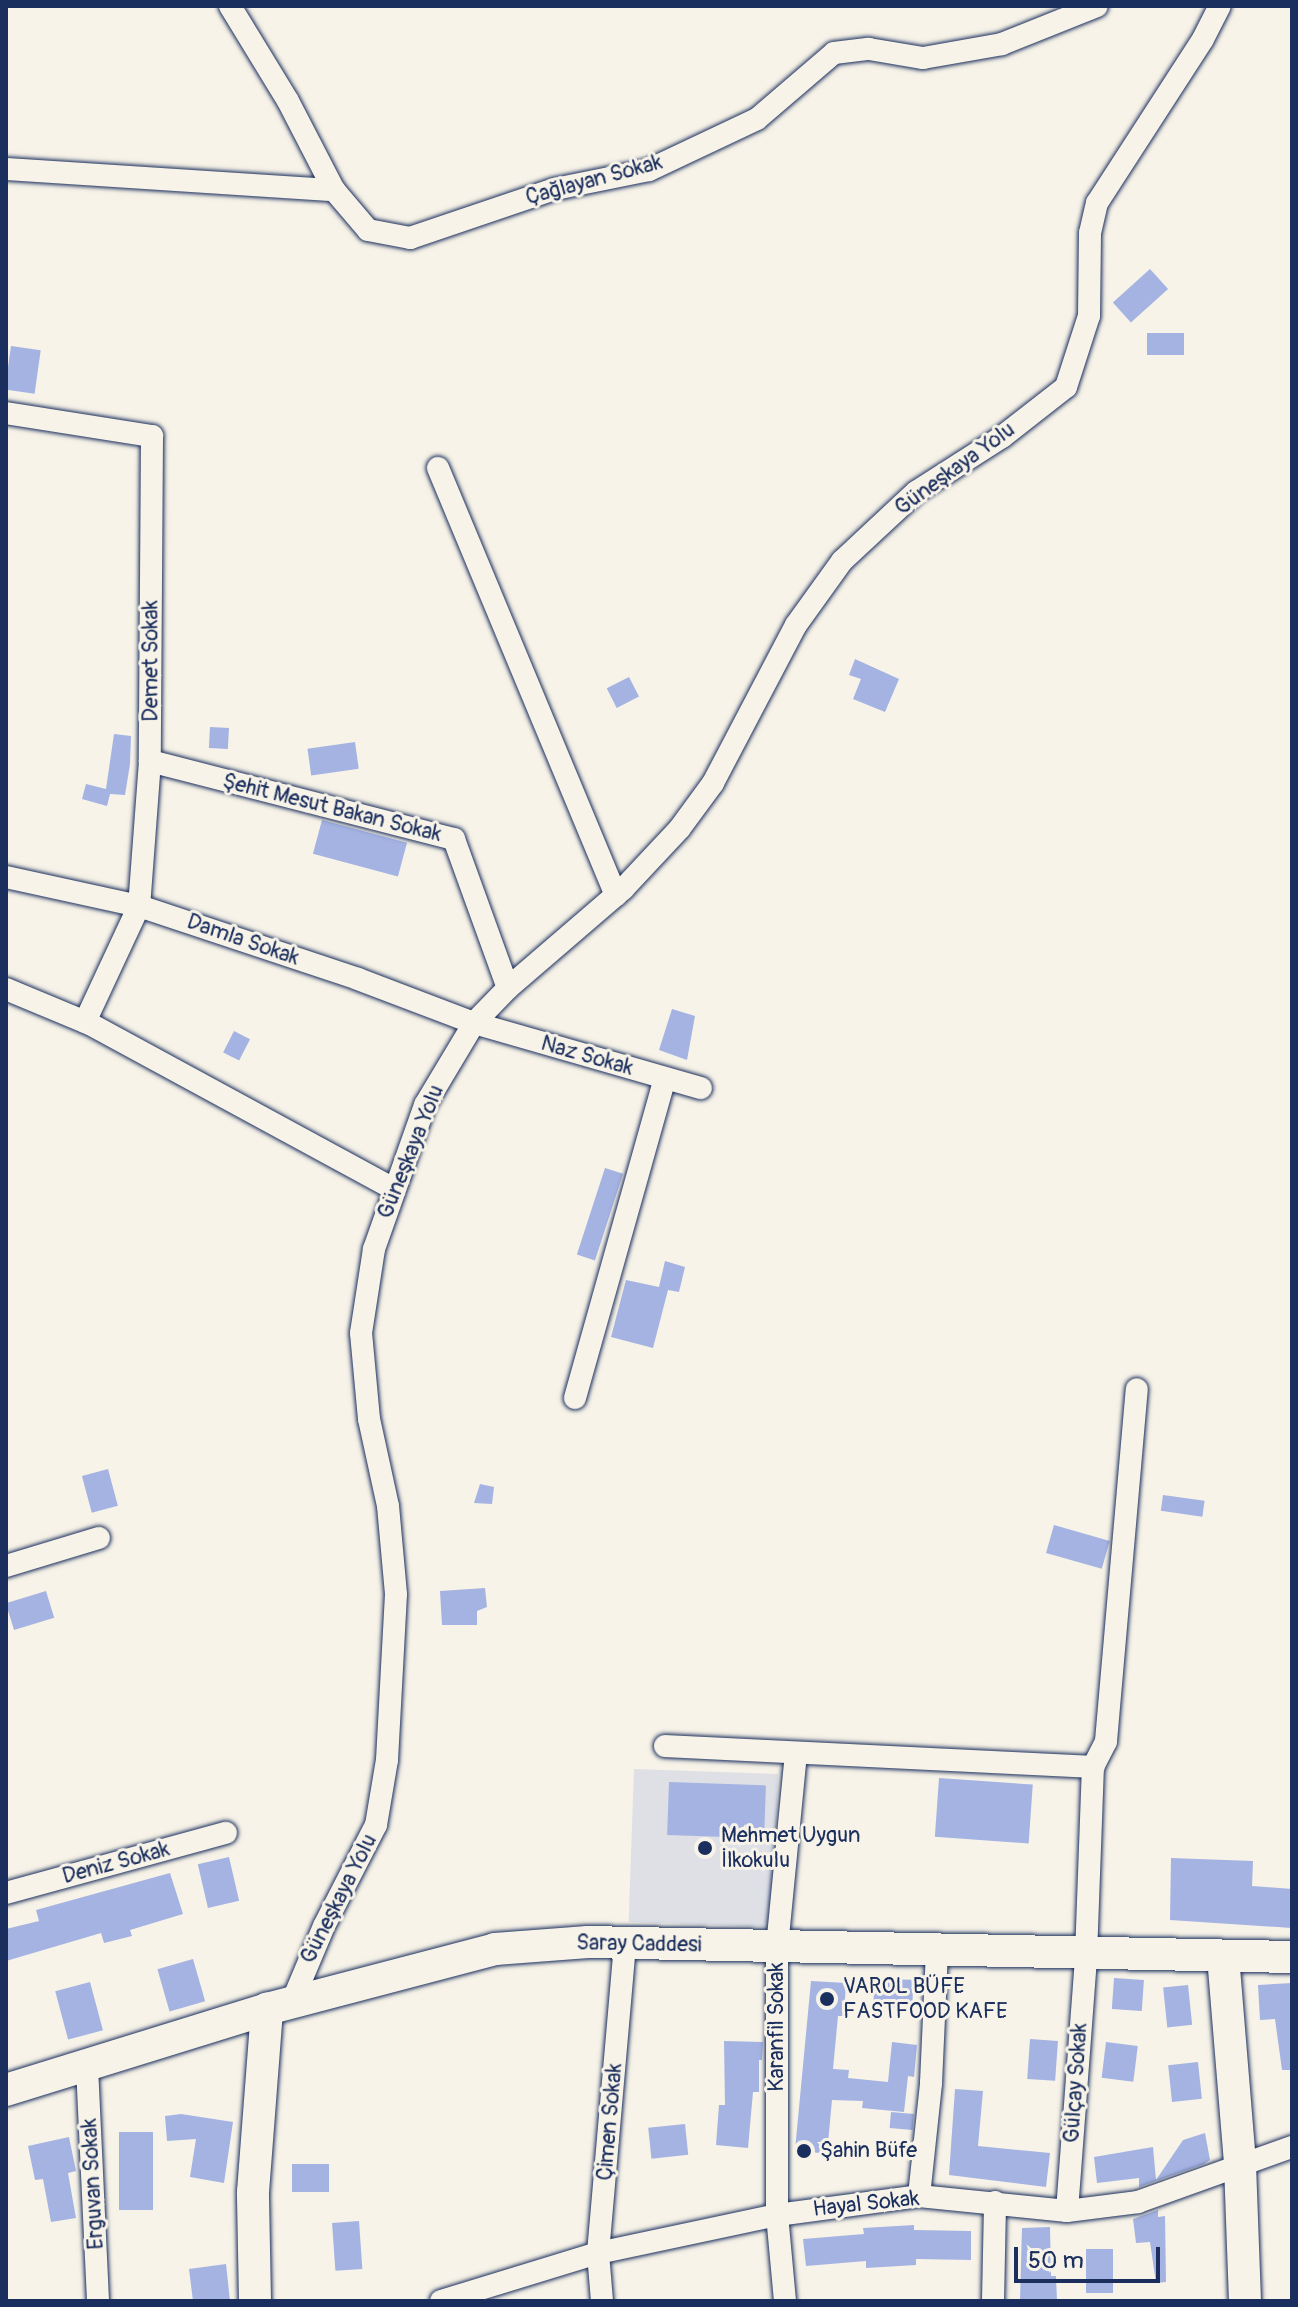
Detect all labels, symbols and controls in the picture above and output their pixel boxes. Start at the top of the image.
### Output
street label: Çağlayan Sokak [523,149,665,211]
street label: Güneşkaya Yolu [890,417,1020,521]
street label: Demet Sokak [138,600,164,722]
street label: Şehit Mesut Bakan Sokak [220,768,444,848]
street label: Damla Sokak [183,908,303,972]
street label: Naz Sokak [538,1030,636,1082]
street label: Güneşkaya Yolu [372,1081,450,1223]
place label: Mehmet Uygun İlkokulu [721,1822,861,1874]
street label: Güneşkaya Yolu [295,1830,383,1968]
street label: Deniz Sokak [59,1836,173,1890]
marker: Mehmet Uygun İlkokulu [696,1839,714,1857]
street label: Saray Caddesi [576,1930,702,1958]
street label: Karanfil Sokak [764,1962,790,2092]
place label: VAROL BÜFE FASTFOOD KAFE [843,1973,1008,2024]
marker: VAROL BÜFE FASTFOOD KAFE [818,1990,836,2008]
street label: Gülçay Sokak [1059,2022,1093,2144]
street label: Çimen Sokak [592,2062,628,2182]
street label: Erguvan Sokak [76,2118,110,2250]
place label: Şahin Büfe [820,2138,917,2164]
marker: Şahin Büfe [795,2142,813,2160]
street label: Hayal Sokak [811,2185,921,2223]
scale bar [1018,2231,1164,2281]
text: 50 m [1028,2246,1084,2275]

